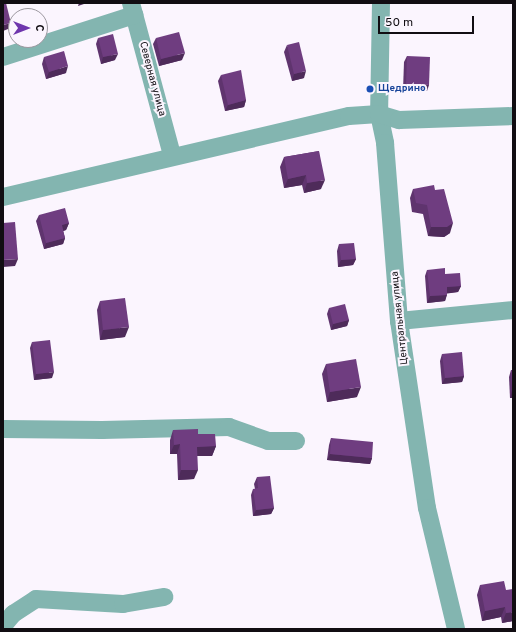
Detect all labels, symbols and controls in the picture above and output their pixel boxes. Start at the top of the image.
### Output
north arrow [8,8,48,48]
scale bar [380,8,476,34]
text: 50 m [385,15,413,31]
text: С [32,24,46,32]
street label: Северная улица [136,40,168,118]
place label: Щедрино [378,83,426,95]
marker: Щедрино [365,84,375,94]
street label: Центральная улица [389,271,411,365]

